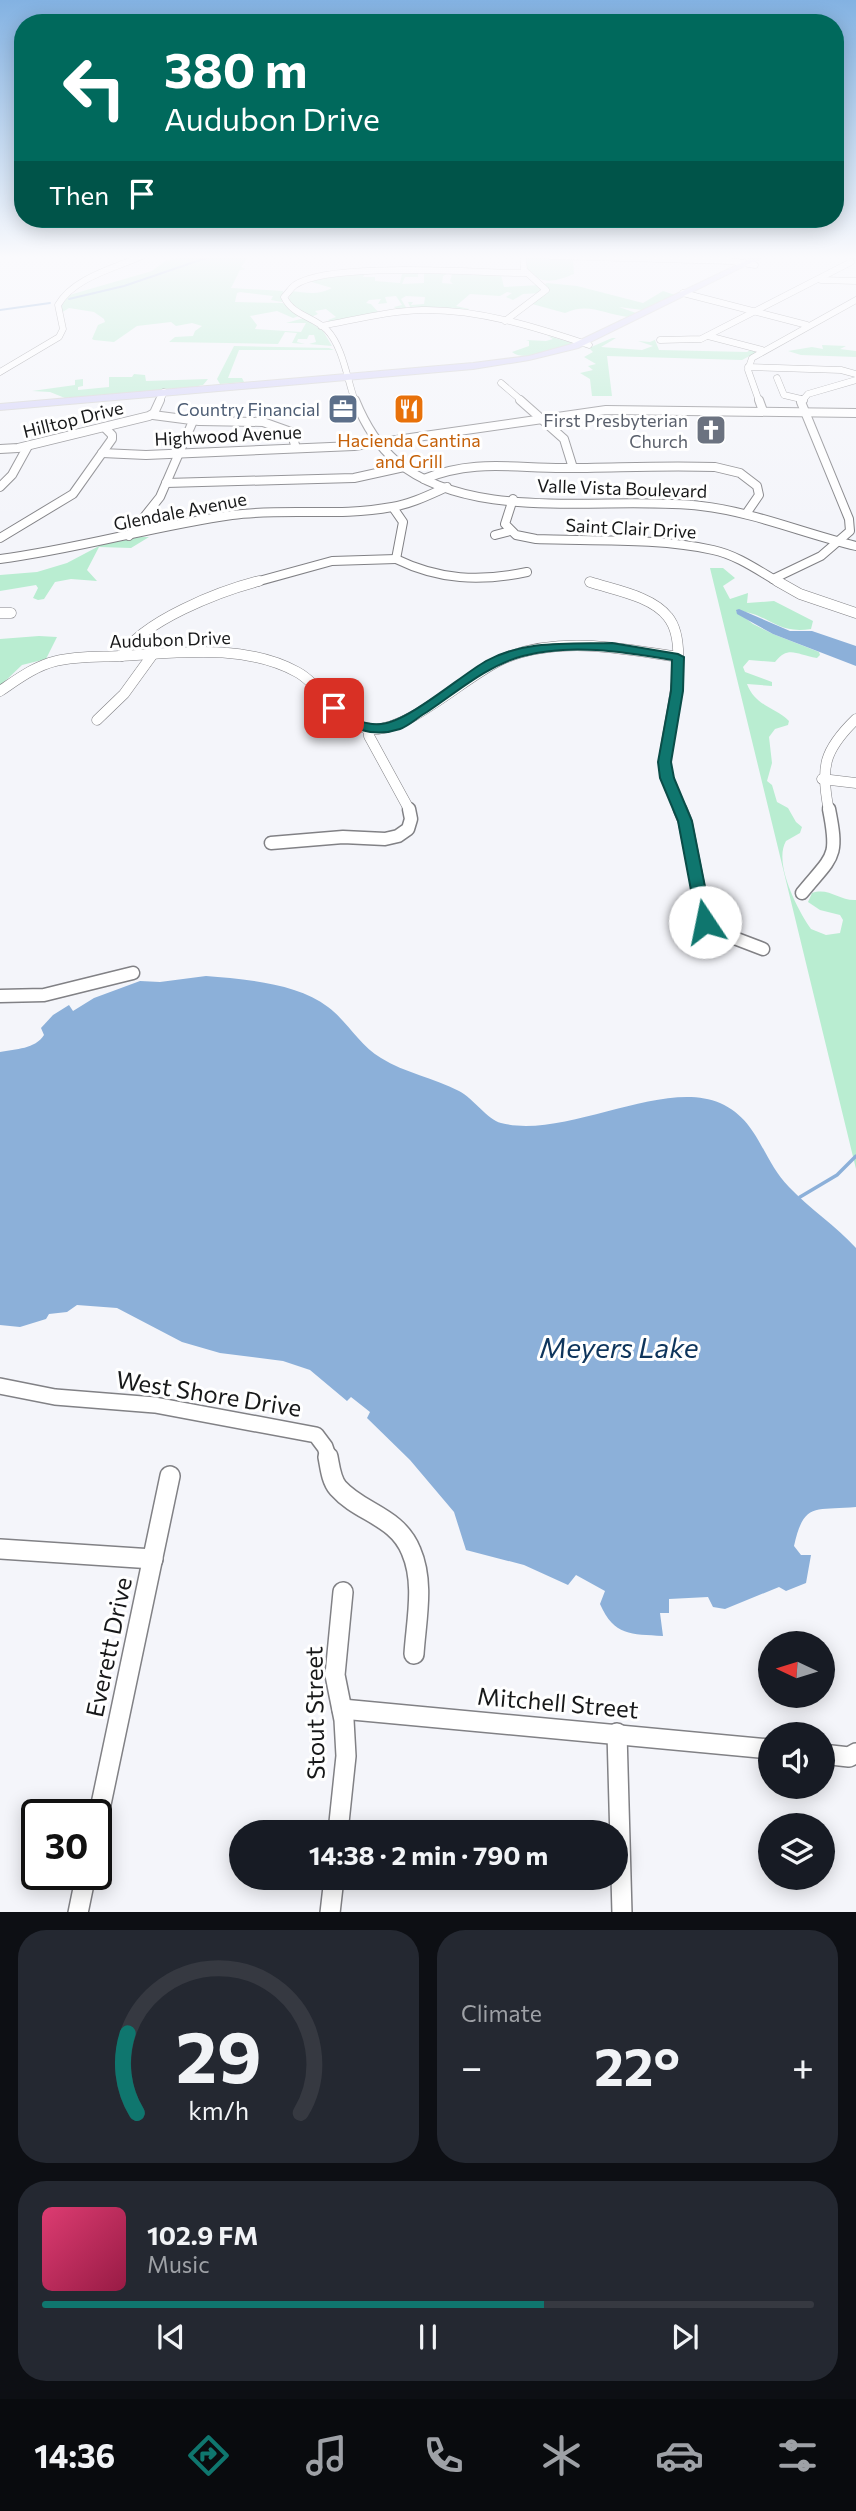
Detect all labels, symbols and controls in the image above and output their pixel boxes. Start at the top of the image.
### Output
text: 380 m [164,38,308,98]
icon: left [49,42,140,133]
text: Audubon Drive [164,98,380,138]
icon: arrive [123,175,161,213]
text: Then [49,179,109,210]
office icon: Country Financial [326,392,360,426]
restaurant icon: Hacienda Cantina and Grill [392,392,426,426]
street label: Hilltop Drive [20,396,126,442]
place label: Country Financial [177,398,320,420]
place label: First Presbyterian Church [543,409,688,452]
church icon: First Presbyterian Church [694,413,728,447]
street label: Highwood Avenue [154,420,302,450]
place label: Hacienda Cantina and Grill [337,429,481,472]
street label: Valle Vista Boulevard [537,474,707,502]
street label: Glendale Avenue [112,487,248,535]
street label: Saint Clair Drive [565,514,697,542]
street label: Audubon Drive [109,626,231,652]
pin [304,678,364,738]
icon: arrive [315,689,353,727]
position arrow [668,885,742,959]
water label: Meyers Lake [540,1330,699,1364]
street label: West Shore Drive [114,1364,304,1422]
street label: Everett Drive [79,1574,137,1720]
north arrow [758,1631,835,1708]
map controls [758,1631,835,1890]
street label: Stout Street [298,1646,330,1780]
street label: Mitchell Street [476,1681,640,1724]
button: sound [758,1722,835,1799]
speed limit sign: 30 [21,1799,112,1890]
button: layers [758,1813,835,1890]
text: 14:38 · 2 min · 790 m [309,1839,548,1870]
text: Climate [461,1999,542,2027]
text: 29 [176,2009,261,2098]
text: 22° [594,2033,680,2097]
text: − [461,2042,483,2089]
text: + [792,2042,814,2089]
text: km/h [188,2094,249,2124]
text: 102.9 FM [147,2219,258,2250]
text: Music [147,2250,210,2278]
icon: previous [152,2318,190,2356]
icon: pause [409,2318,447,2356]
icon: next [666,2318,704,2356]
icon: directions [184,2431,233,2480]
icon: music [302,2431,351,2480]
icon: phone [419,2431,468,2480]
icon: climate [537,2431,586,2480]
icon: car [655,2431,704,2480]
icon: filters [773,2431,822,2480]
text: 14:36 [34,2435,115,2475]

